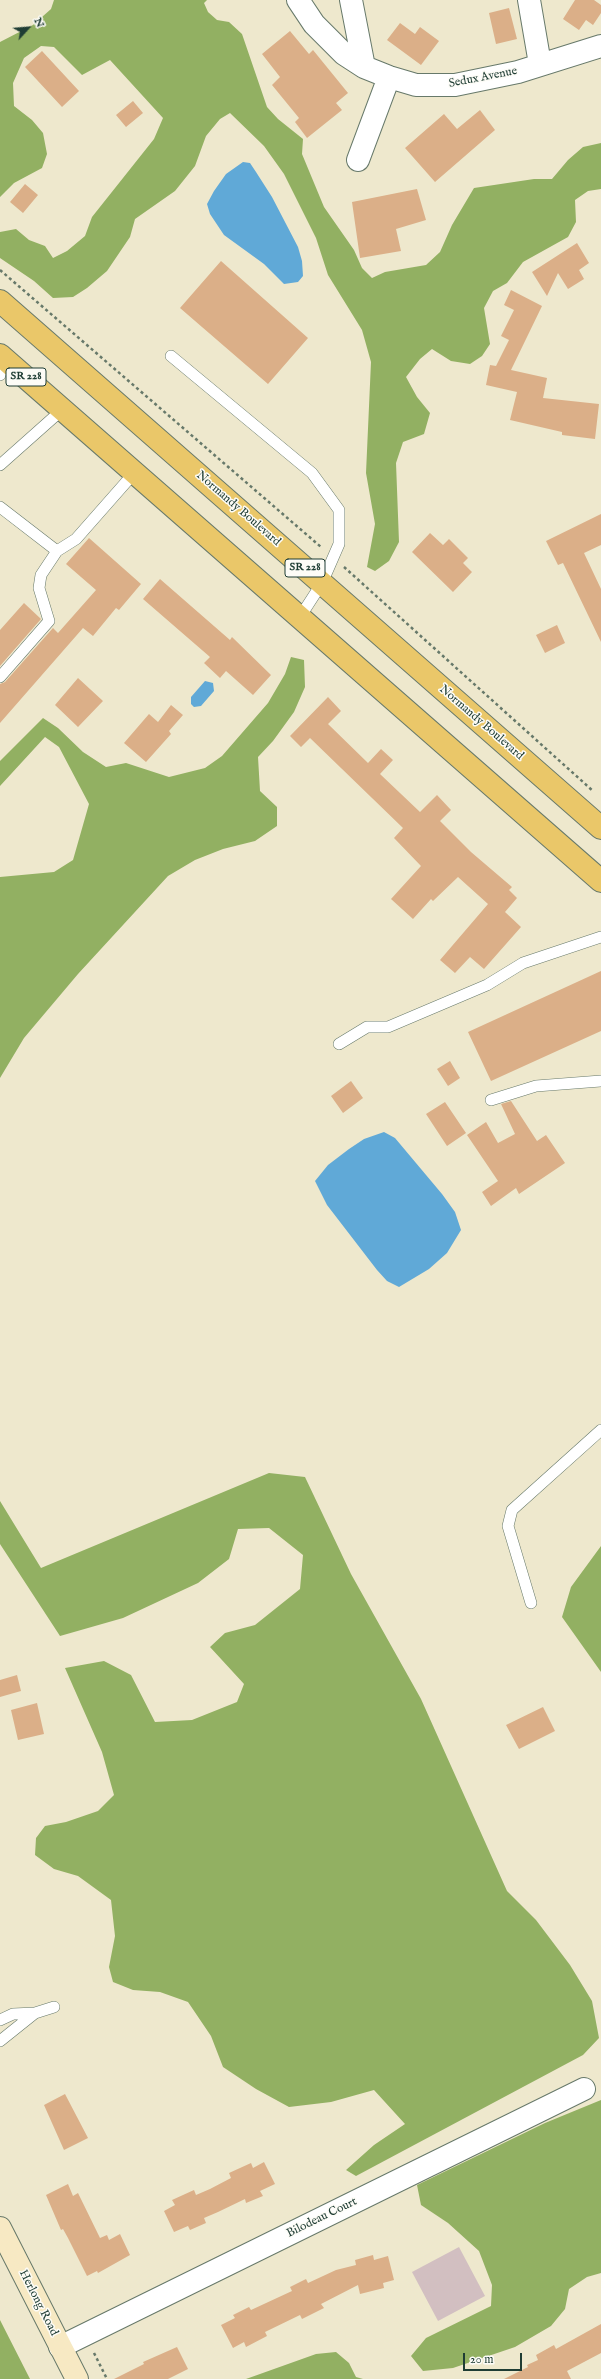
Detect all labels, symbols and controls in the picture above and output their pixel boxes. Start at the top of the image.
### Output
north arrow [8,8,48,48]
text: N [30,15,47,30]
street label: Sedux Avenue [448,64,518,92]
road number: SR 228 [6,368,46,386]
street label: Normandy Boulevard [193,468,283,550]
road number: SR 228 [285,559,325,577]
street label: Normandy Boulevard [436,682,526,764]
street label: Bilodeau Court [284,2195,360,2241]
street label: Herlong Road [15,2268,61,2338]
scale bar [465,2345,524,2371]
text: 20 m [470,2352,493,2367]

